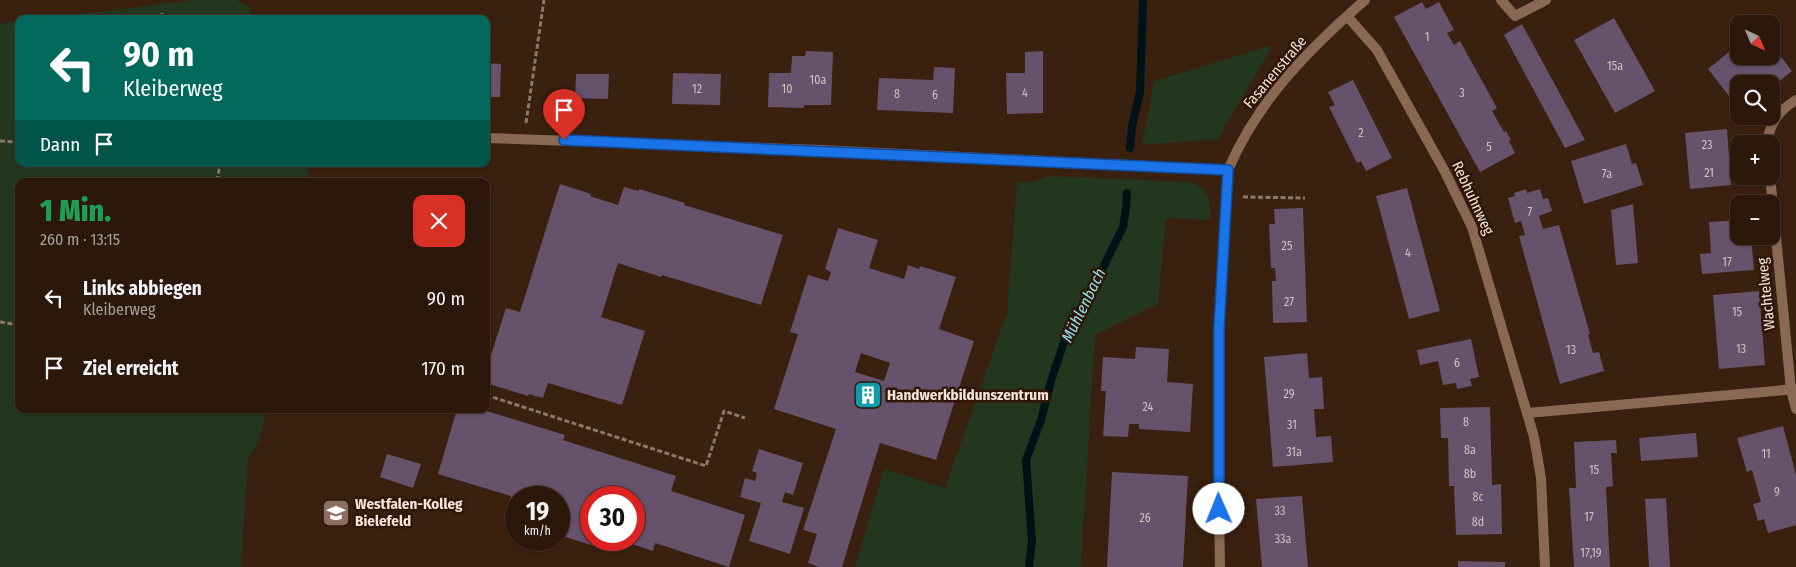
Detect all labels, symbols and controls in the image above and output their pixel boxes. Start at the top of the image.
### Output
north arrow [1730,15,1780,65]
map controls [1730,15,1780,245]
house number: 1 [1425,30,1429,44]
street label: Fasanenstraße [1240,32,1310,112]
text: 90 m [123,33,194,75]
icon: left [40,35,105,100]
house number: 15a [1607,59,1623,73]
house number: 10a [810,73,827,87]
text: Kleiberweg [123,75,223,102]
button: search [1730,75,1780,125]
house number: 12 [692,82,702,96]
house number: 10 [782,82,792,96]
house number: 4 [1022,86,1028,100]
house number: 3 [1459,86,1465,100]
house number: 8 [894,87,900,101]
house number: 6 [932,88,938,102]
pin [543,89,585,140]
icon: arrive [550,96,578,124]
house number: 2 [1358,126,1364,140]
icon: arrive [90,130,118,158]
text: Dann [40,133,80,156]
button: + [1730,135,1780,185]
house number: 23 [1702,138,1712,152]
house number: 5 [1486,140,1492,154]
street label: Rebhuhnweg [1448,158,1498,238]
house number: 21 [1704,166,1714,180]
house number: 7a [1602,167,1612,181]
text: 1 Min. [40,193,111,229]
button: close [413,195,465,247]
button: − [1730,195,1780,245]
house number: 7 [1528,205,1533,219]
text: 260 m · 13:15 [40,230,120,249]
house number: 25 [1282,239,1293,253]
house number: 4 [1405,246,1411,260]
house number: 17 [1722,255,1732,269]
street label: Wachtelweg [1753,257,1779,331]
water label: Mühlenbach [1057,265,1110,345]
text: Links abbiegen [83,277,202,300]
icon: left [40,284,68,312]
text: 90 m [427,287,465,310]
house number: 27 [1284,295,1294,309]
text: Kleiberweg [83,300,155,319]
house number: 15 [1732,305,1743,319]
house number: 13 [1736,342,1746,356]
house number: 13 [1566,343,1576,357]
icon: arrive [40,354,68,382]
house number: 6 [1454,356,1460,370]
text: Ziel erreicht [83,357,179,380]
text: 170 m [421,357,465,380]
building icon: Handwerkbildunszentrum [853,380,883,410]
place label: Handwerkbildunszentrum [887,386,1049,404]
house number: 29 [1283,387,1295,401]
house number: 24 [1143,400,1154,414]
house number: 8 [1463,415,1469,429]
house number: 31 [1287,418,1297,432]
house number: 8a [1464,443,1476,457]
house number: 31a [1286,445,1302,459]
house number: 11 [1761,447,1771,461]
house number: 15 [1589,463,1600,477]
house number: 8b [1464,467,1476,481]
position arrow [1192,482,1244,534]
house number: 9 [1774,485,1780,499]
speed limit sign: 30 [580,486,645,551]
house number: 8c [1472,490,1484,504]
place label: Westfalen-Kolleg Bielefeld [355,495,463,530]
text: 19 [526,497,549,527]
school or university icon: Westfalen-Kolleg Bielefeld [321,498,351,528]
house number: 33 [1275,504,1285,518]
house number: 17 [1584,510,1594,524]
house number: 26 [1139,511,1151,525]
house number: 8d [1472,515,1484,529]
text: km/h [524,524,551,538]
house number: 33a [1275,532,1291,546]
house number: 17,19 [1580,546,1602,560]

